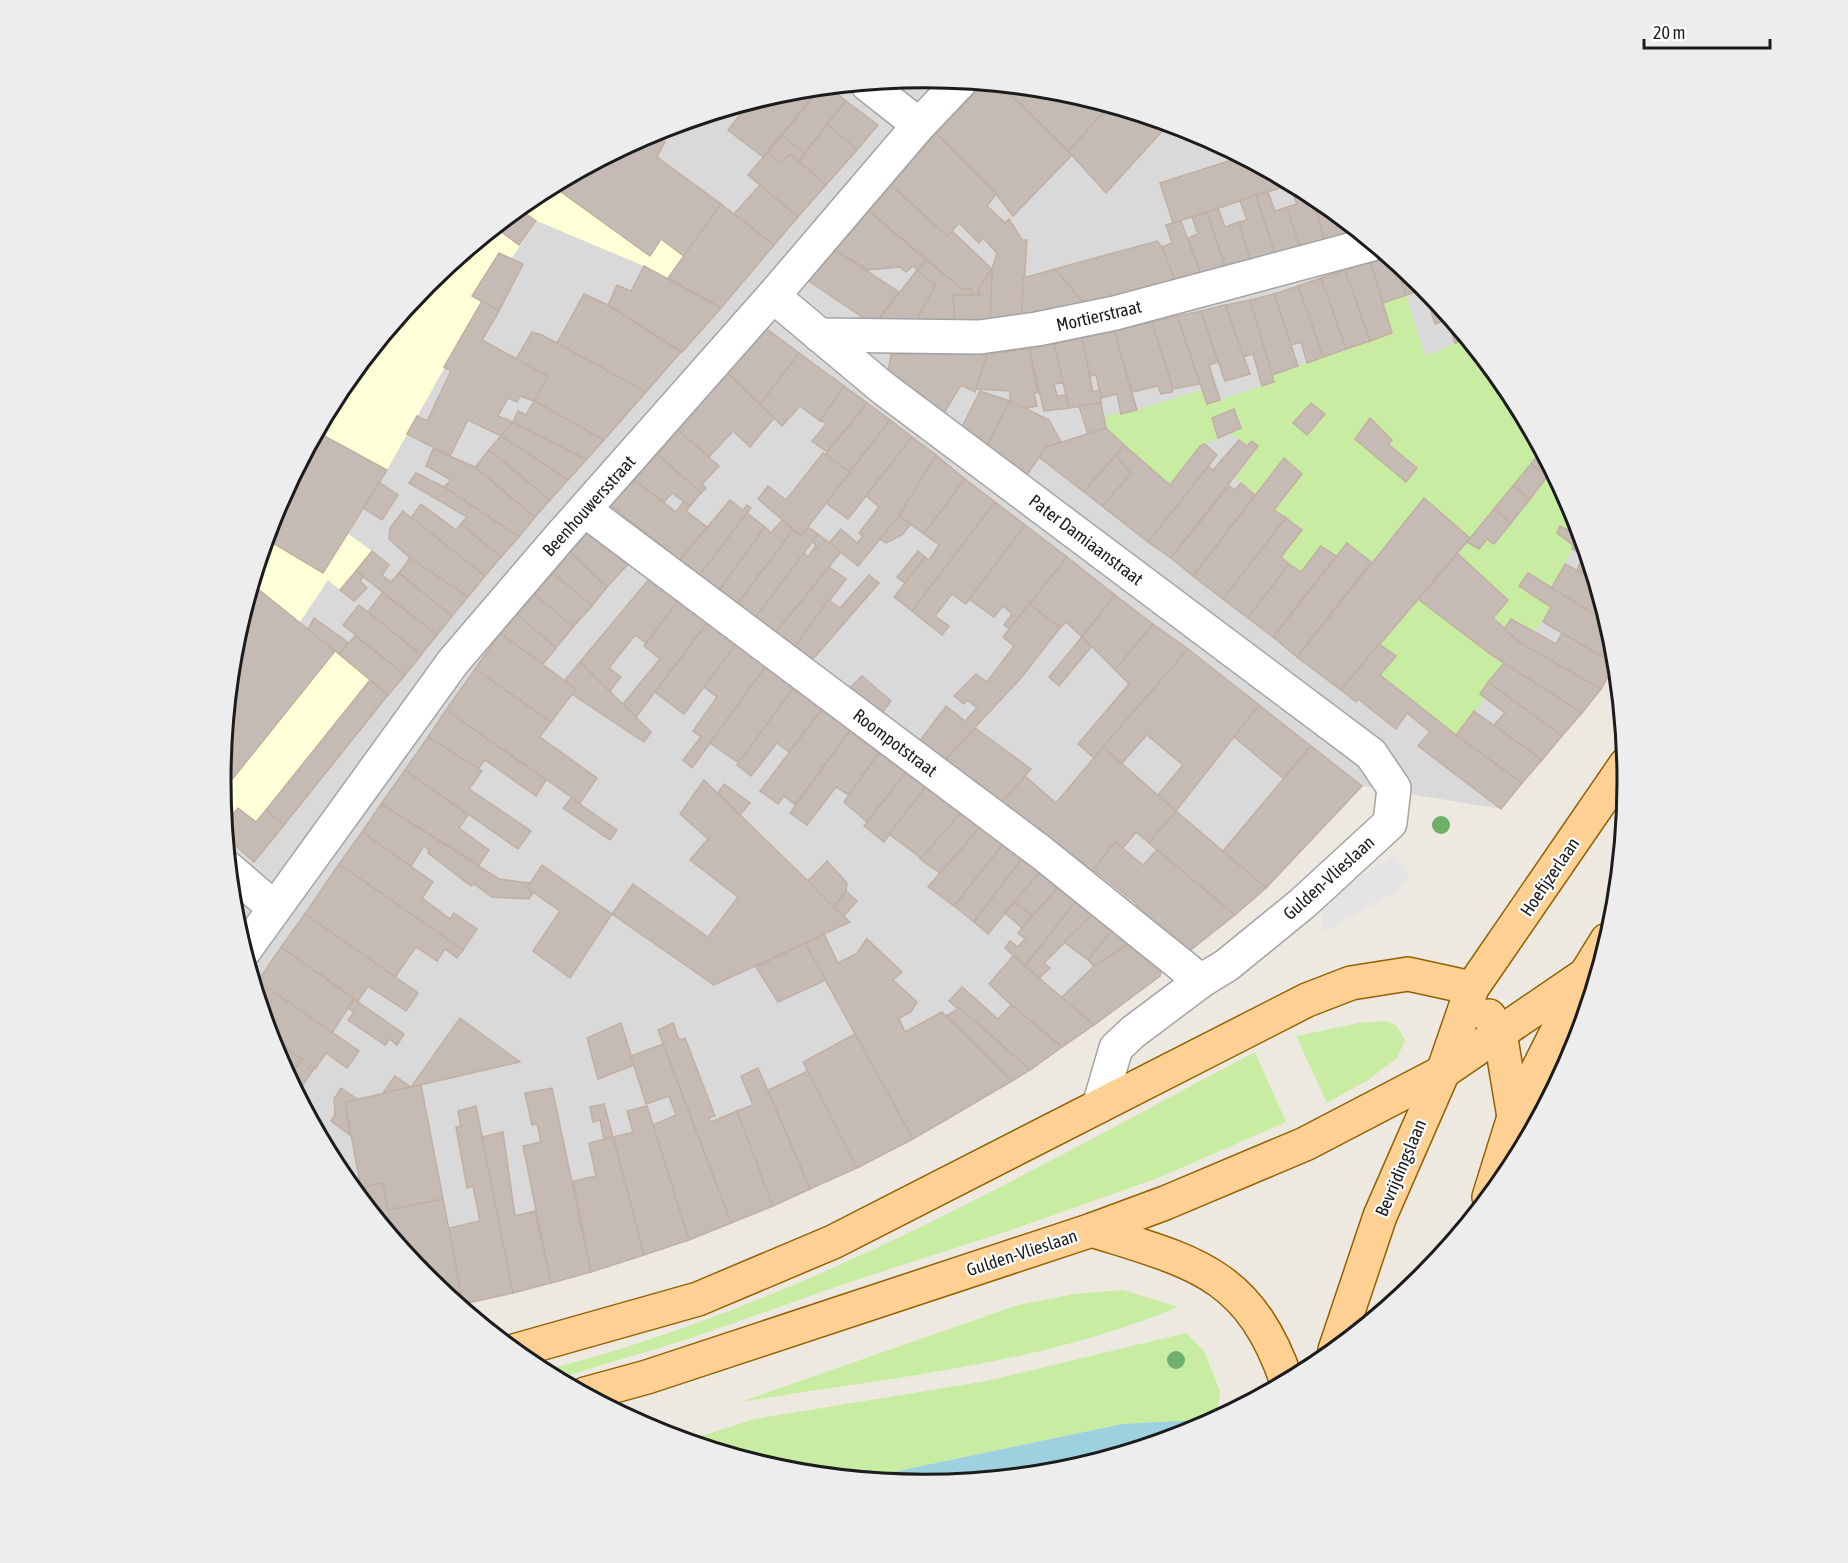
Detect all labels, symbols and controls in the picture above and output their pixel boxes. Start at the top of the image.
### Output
scale bar [1644,12,1770,50]
text: 20 m [1653,22,1685,43]
street label: Mortierstraat [1054,296,1144,336]
street label: Beenhouwersstraat [538,451,639,560]
street label: Pater Damiaanstraat [1025,490,1147,589]
street label: Roompotstraat [849,704,941,781]
street label: Gulden-Vlieslaan [1279,831,1379,924]
street label: Hoefijzerlaan [1516,833,1584,920]
street label: Bevrijdingslaan [1371,1116,1430,1219]
street label: Gulden-Vlieslaan [964,1225,1080,1280]

